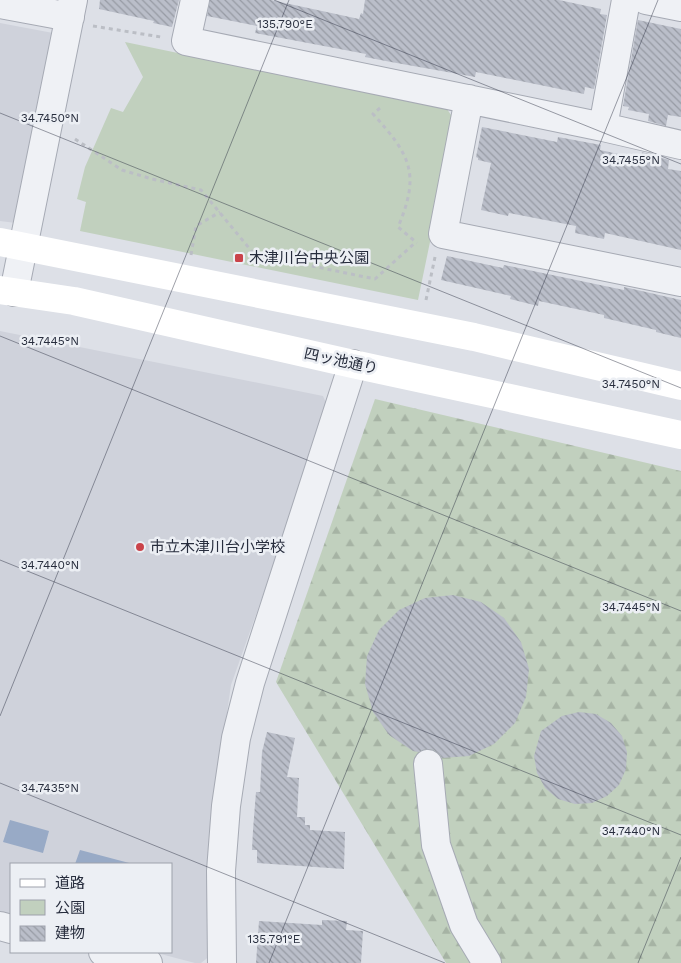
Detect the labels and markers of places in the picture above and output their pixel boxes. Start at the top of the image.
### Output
place label: 木津川台中央公園 [249,249,369,267]
marker: 木津川台中央公園 [233,252,245,264]
place label: 市立木津川台小学校 [150,538,285,556]
marker: 市立木津川台小学校 [134,541,146,553]

